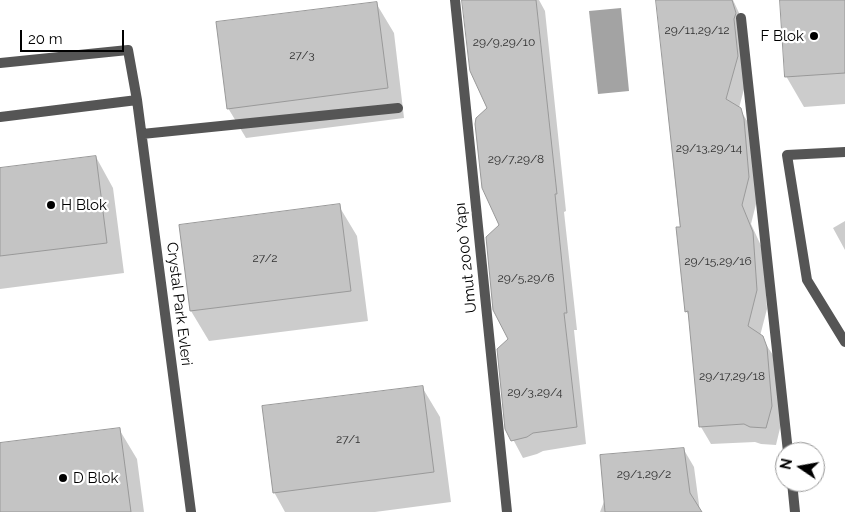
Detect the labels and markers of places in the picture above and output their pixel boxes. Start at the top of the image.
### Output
place label: F Blok [760,27,804,45]
marker: F Blok [808,30,820,42]
place label: H Blok [61,196,107,214]
marker: H Blok [45,199,57,211]
place label: D Blok [73,469,118,487]
marker: D Blok [57,472,69,484]

